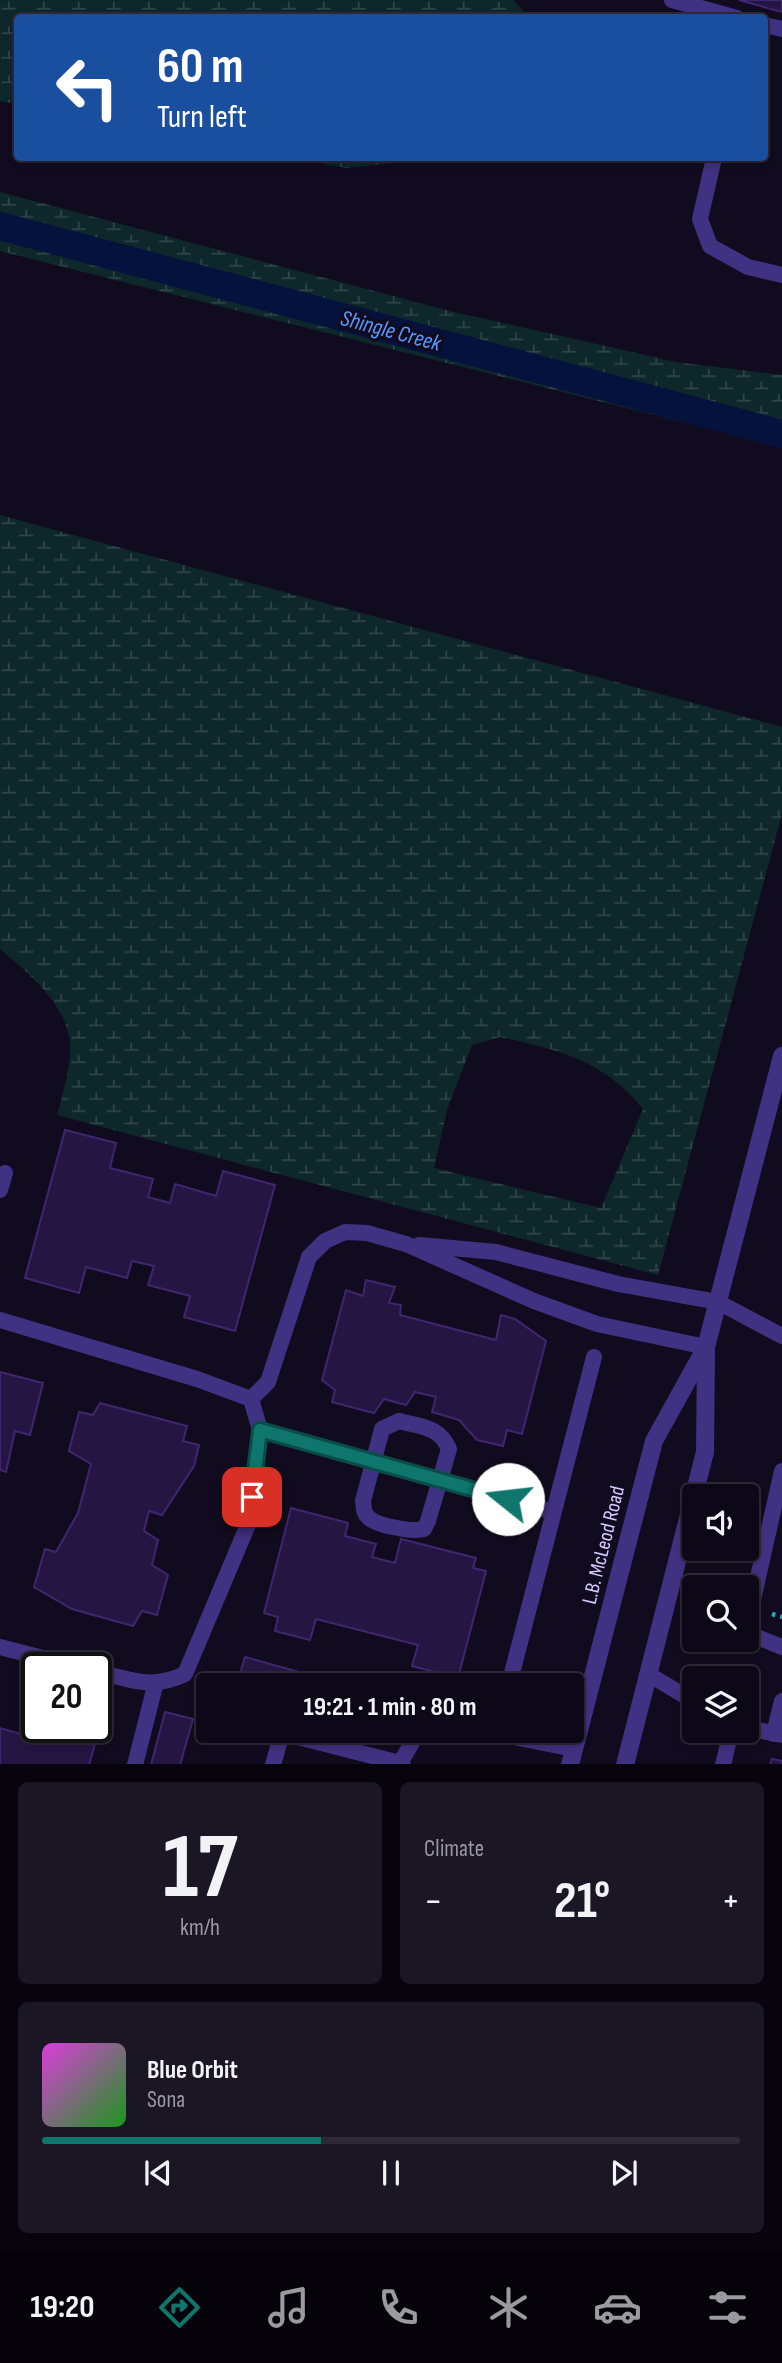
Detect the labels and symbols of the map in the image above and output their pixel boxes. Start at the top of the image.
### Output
water label: Shingle Creek [338,304,445,358]
position arrow [471,1462,545,1536]
pin [222,1467,282,1527]
street label: L.B. McLeod Road [577,1484,630,1607]
speed limit sign: 20 [21,1652,112,1743]

